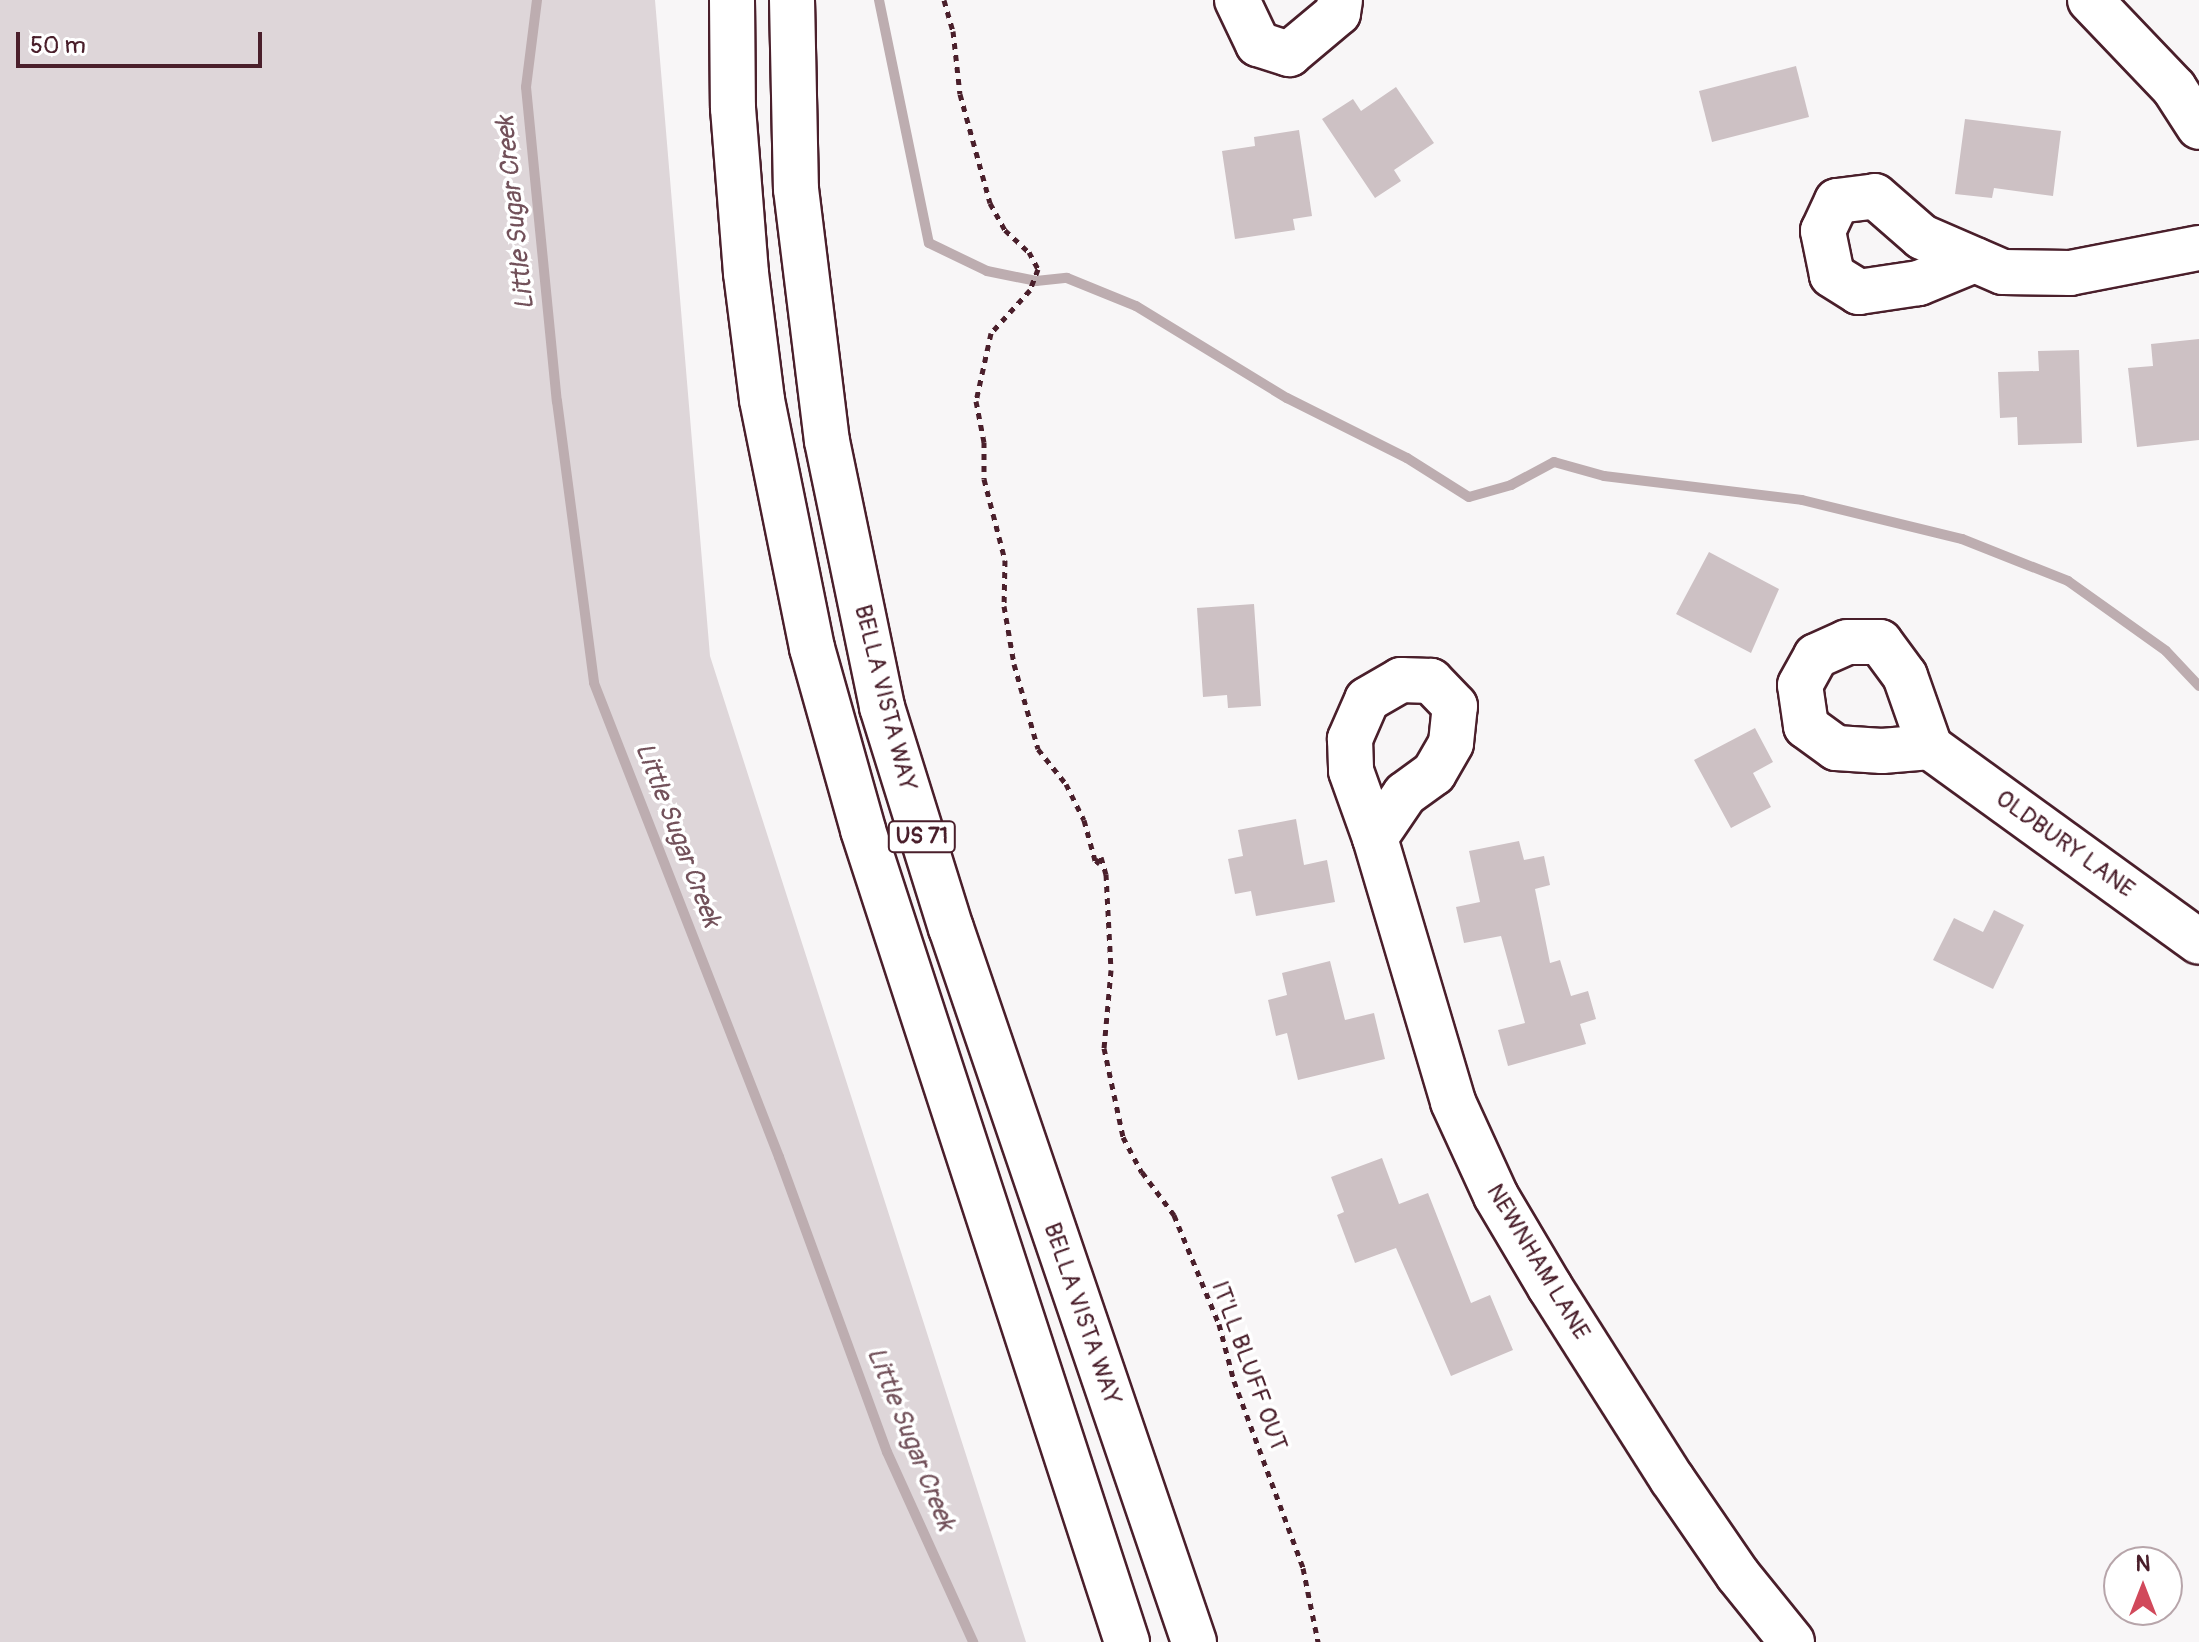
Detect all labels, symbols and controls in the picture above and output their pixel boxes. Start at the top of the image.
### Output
scale bar [20,16,266,66]
text: 50 m [30,31,86,60]
water label: Little Sugar Creek [490,115,542,311]
street label: BELLA VISTA WAY [848,602,922,794]
water label: Little Sugar Creek [628,739,726,931]
street label: OLDBURY LANE [1990,784,2140,904]
road number: US 71 [886,819,958,855]
street label: NEWNHAM LANE [1480,1179,1596,1345]
street label: BELLA VISTA WAY [1037,1219,1127,1409]
street label: IT'LL BLUFF OUT [1205,1277,1293,1455]
water label: Little Sugar Creek [859,1343,961,1535]
north arrow [2103,1546,2183,1626]
text: N [2136,1550,2150,1578]

